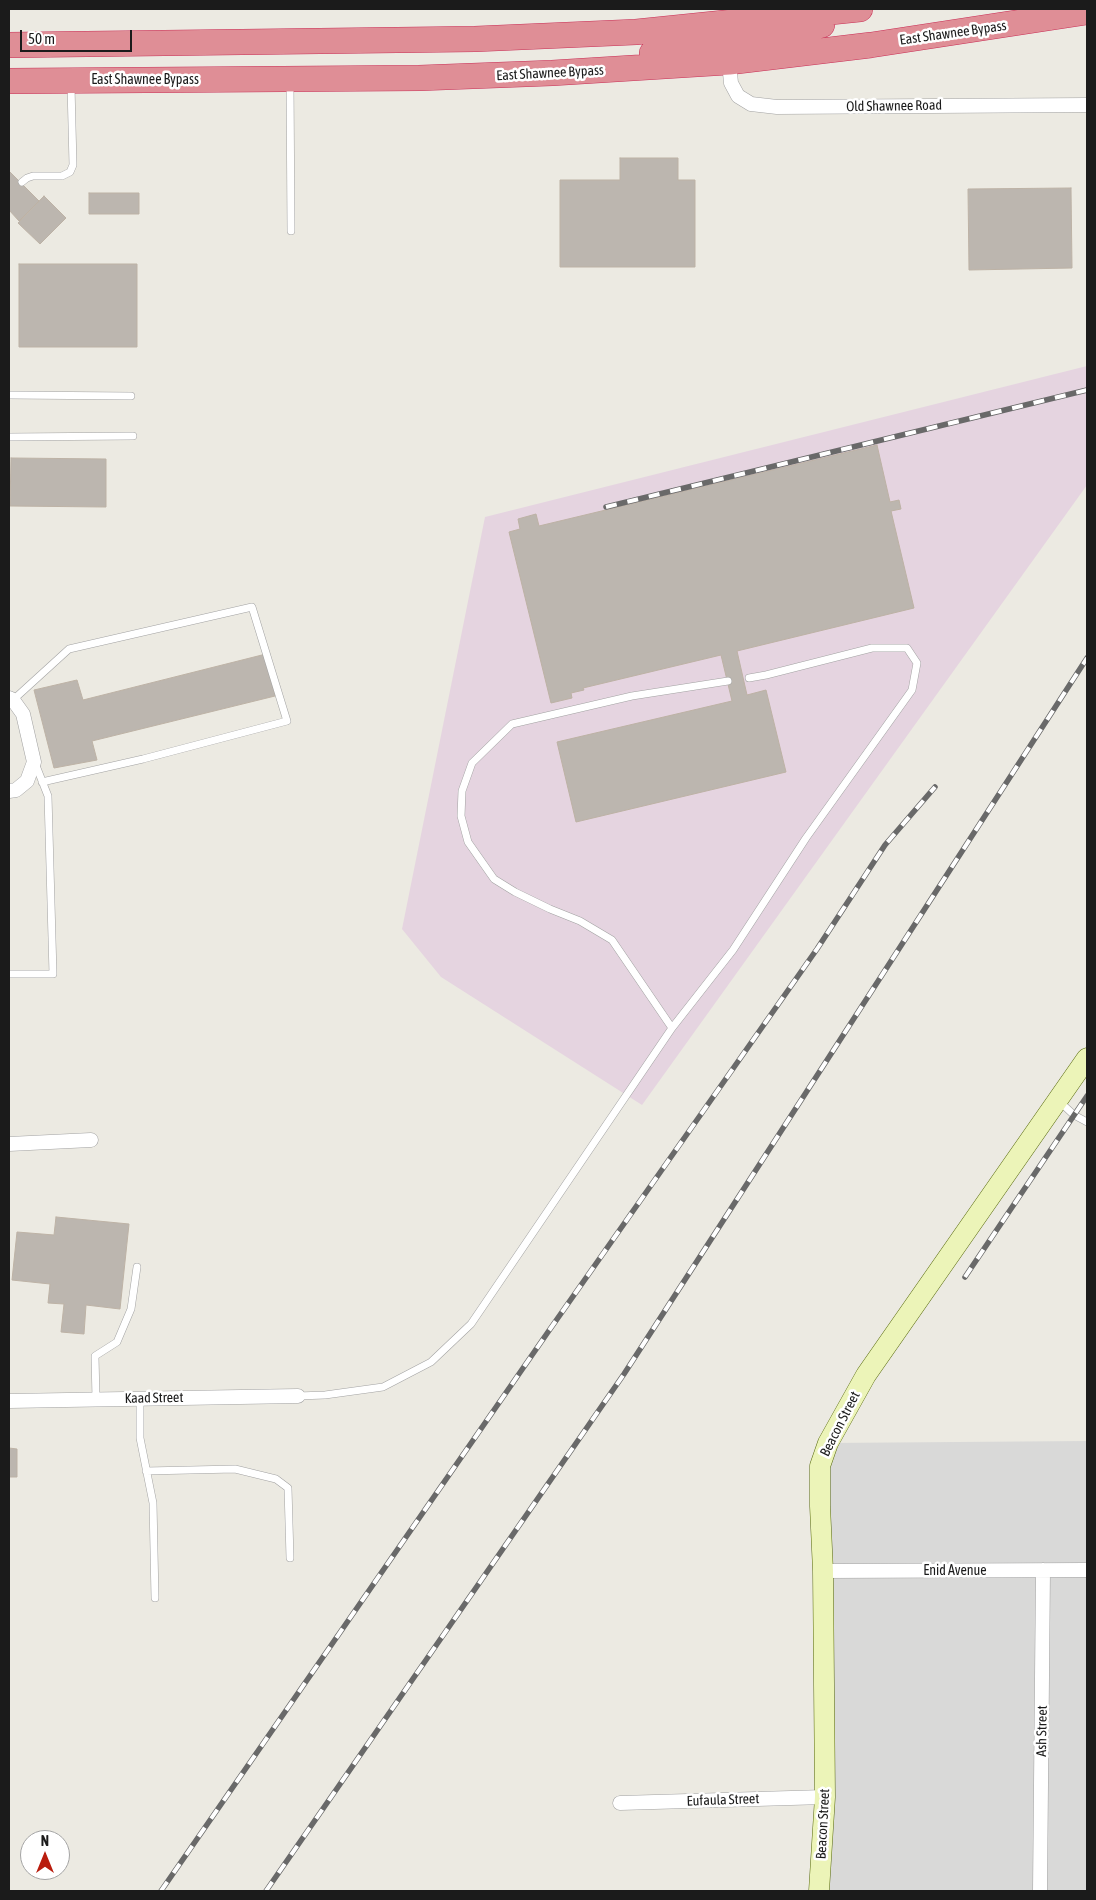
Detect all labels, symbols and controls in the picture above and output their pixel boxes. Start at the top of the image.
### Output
street label: East Shawnee Bypass [899,17,1007,49]
scale bar [22,20,135,52]
text: 50 m [28,30,55,47]
street label: East Shawnee Bypass [496,62,604,84]
street label: East Shawnee Bypass [91,72,199,88]
street label: Old Shawnee Road [846,97,942,115]
street label: Kaad Street [124,1389,184,1407]
street label: Beacon Street [816,1389,864,1459]
street label: Enid Avenue [923,1563,987,1579]
street label: Ash Street [1033,1705,1051,1757]
street label: Beacon Street [813,1788,833,1860]
street label: Eufaula Street [686,1790,760,1810]
north arrow [20,1830,70,1880]
text: N [41,1833,49,1849]

